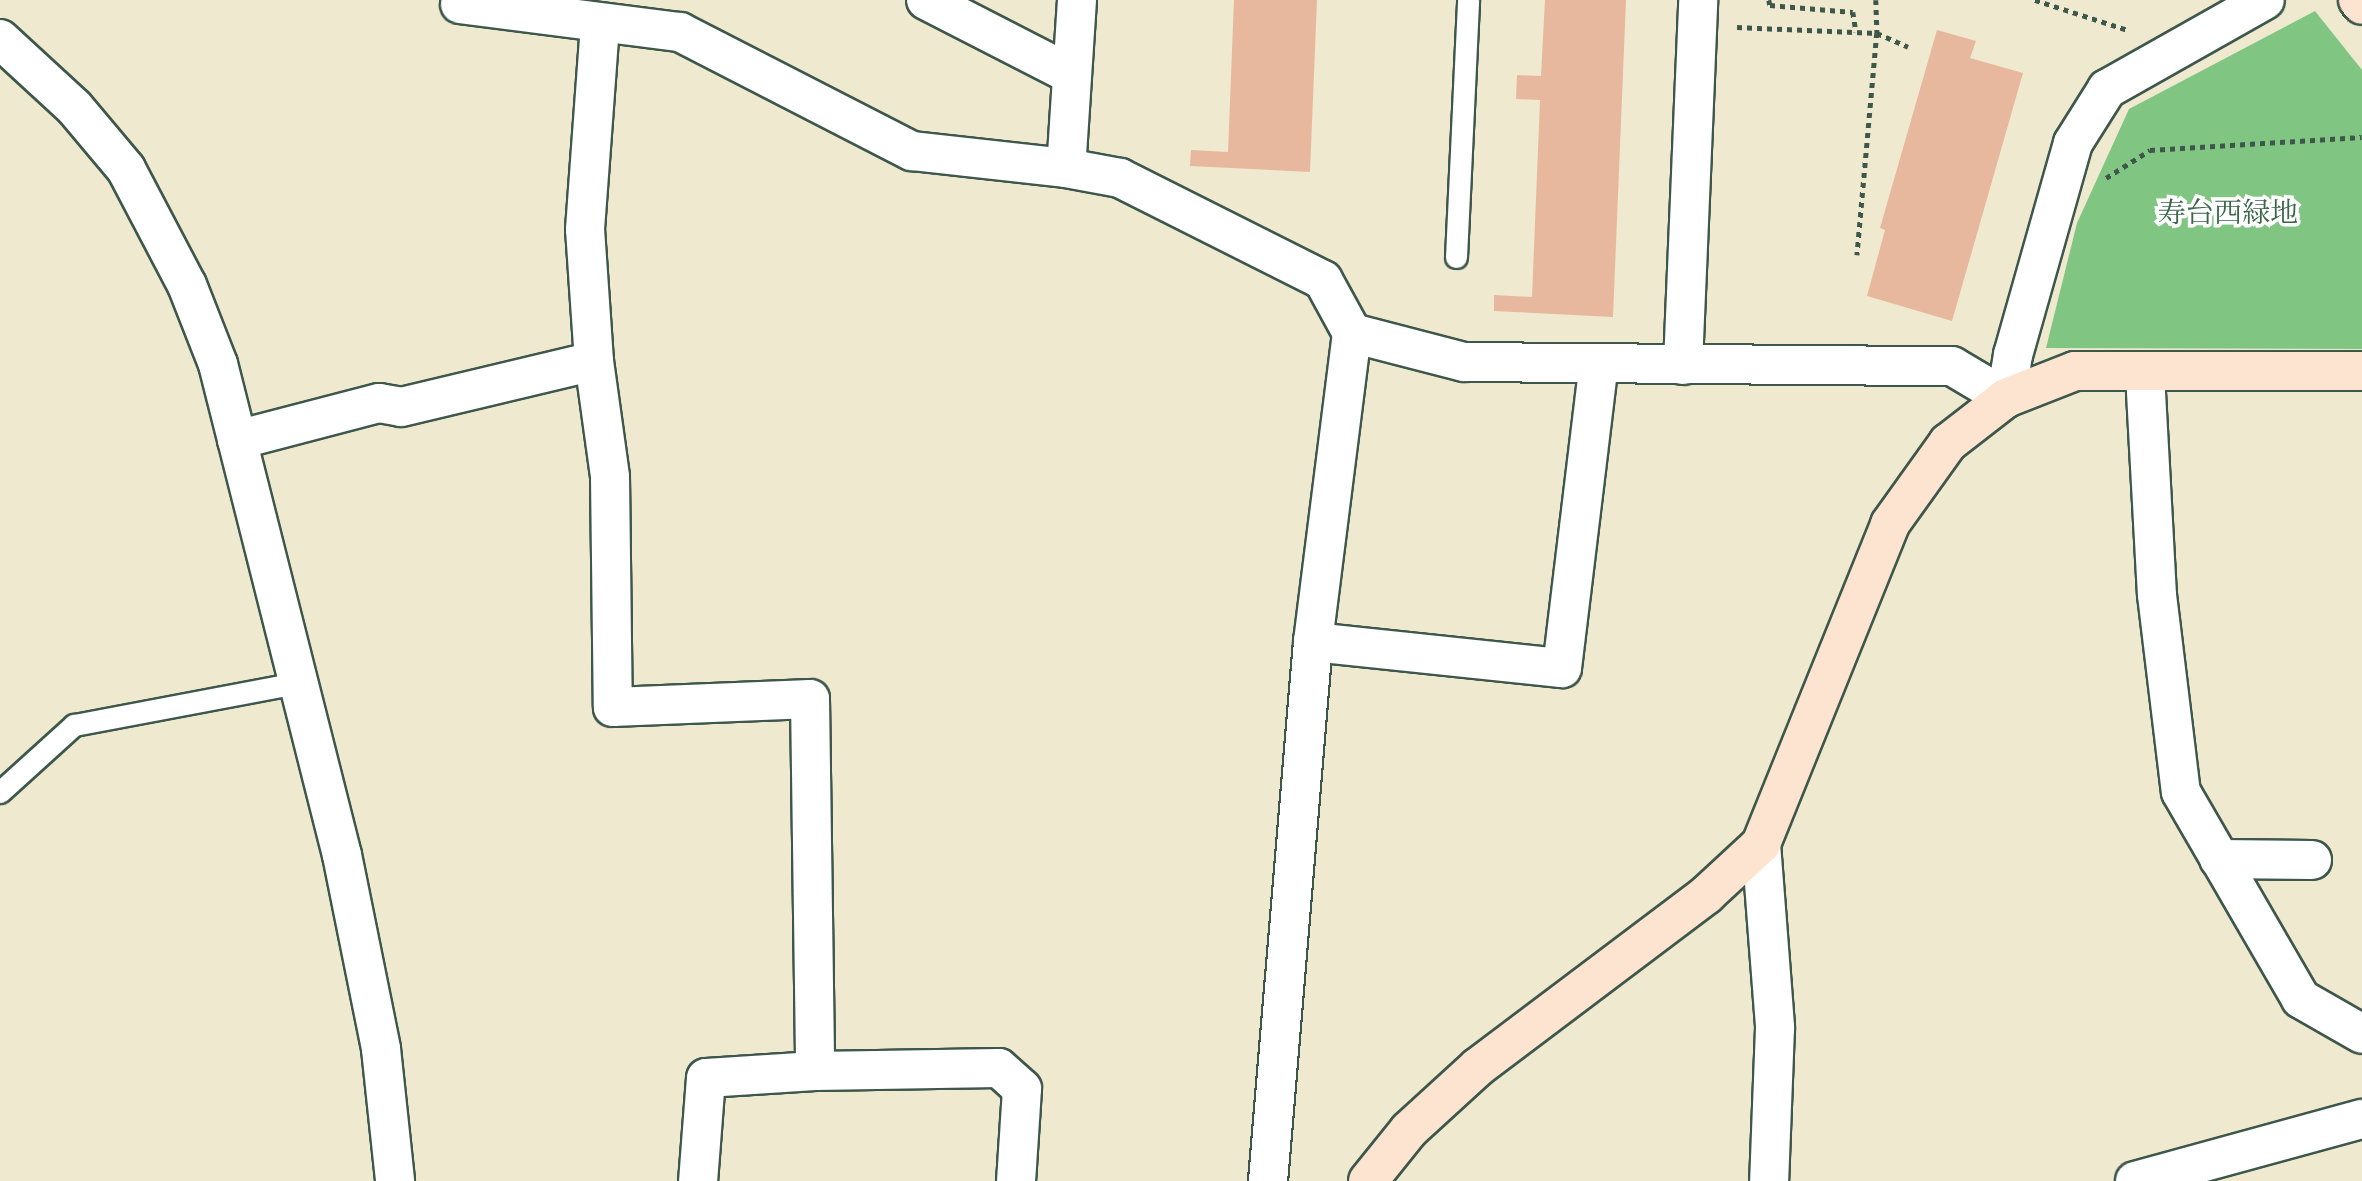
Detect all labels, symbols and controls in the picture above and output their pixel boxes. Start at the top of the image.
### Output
park label: 寿台西緑地 [2158,197,2298,231]

